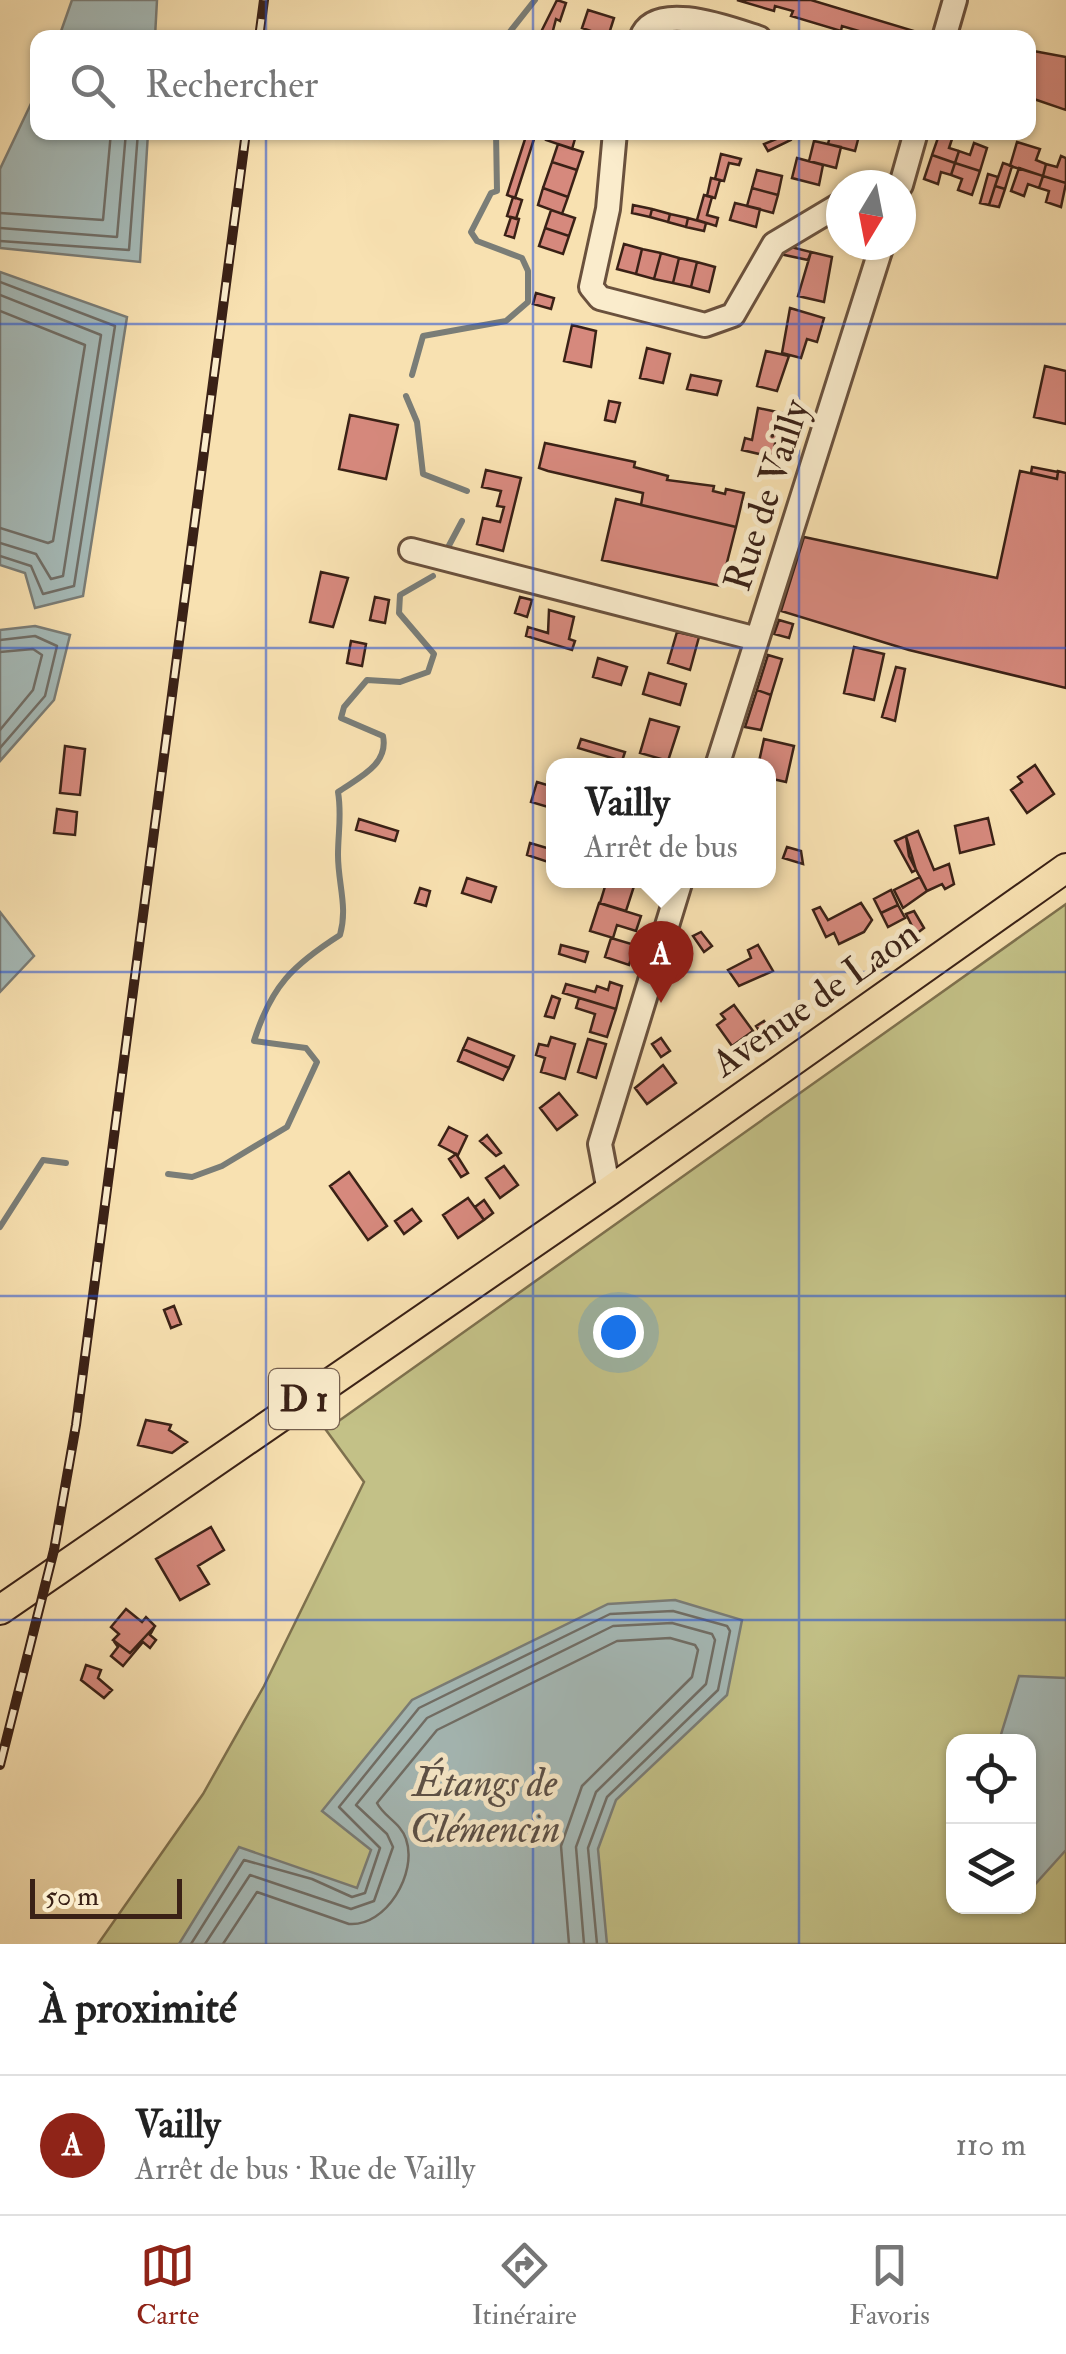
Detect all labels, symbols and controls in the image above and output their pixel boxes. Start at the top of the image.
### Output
search box [30,30,1036,140]
icon: search [65,58,120,113]
text: Rechercher [145,61,318,109]
north arrow [826,170,916,260]
street label: Rue de Vailly [713,392,821,597]
popup [546,758,776,888]
text: Vailly [584,779,670,827]
text: Arrêt de bus [584,827,738,867]
street label: Avenue de Laon [702,910,928,1088]
pin: A [628,920,694,1003]
your location [593,1307,644,1358]
road number: D 1 [269,1369,339,1429]
map controls [946,1734,1036,1914]
button: locate [946,1734,1036,1824]
water label: Étangs de Clémencin [410,1757,560,1855]
button: layers [946,1824,1036,1914]
scale bar [30,1874,182,1918]
text: 50 m [45,1879,99,1914]
text: À proximité [40,1983,236,2035]
text: Vailly [135,2101,220,2149]
text: A [62,2125,83,2165]
text: 110 m [955,2125,1026,2165]
text: Arrêt de bus · Rue de Vailly [135,2149,475,2189]
tab: Carte [136,2238,199,2333]
tab: Itinéraire [472,2238,577,2333]
tab: Favoris [849,2238,930,2333]

